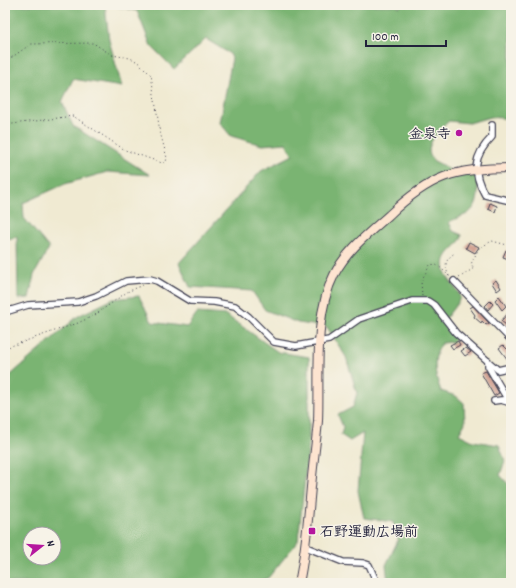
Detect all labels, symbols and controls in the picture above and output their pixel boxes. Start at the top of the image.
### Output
scale bar [366,22,446,48]
text: 100 m [372,29,399,46]
place label: 金泉寺 [409,125,451,145]
marker: 金泉寺 [454,128,464,138]
place label: 石野運動広場前 [320,523,418,543]
north arrow [22,526,62,566]
marker: 石野運動広場前 [307,526,317,536]
text: N [41,539,58,549]

